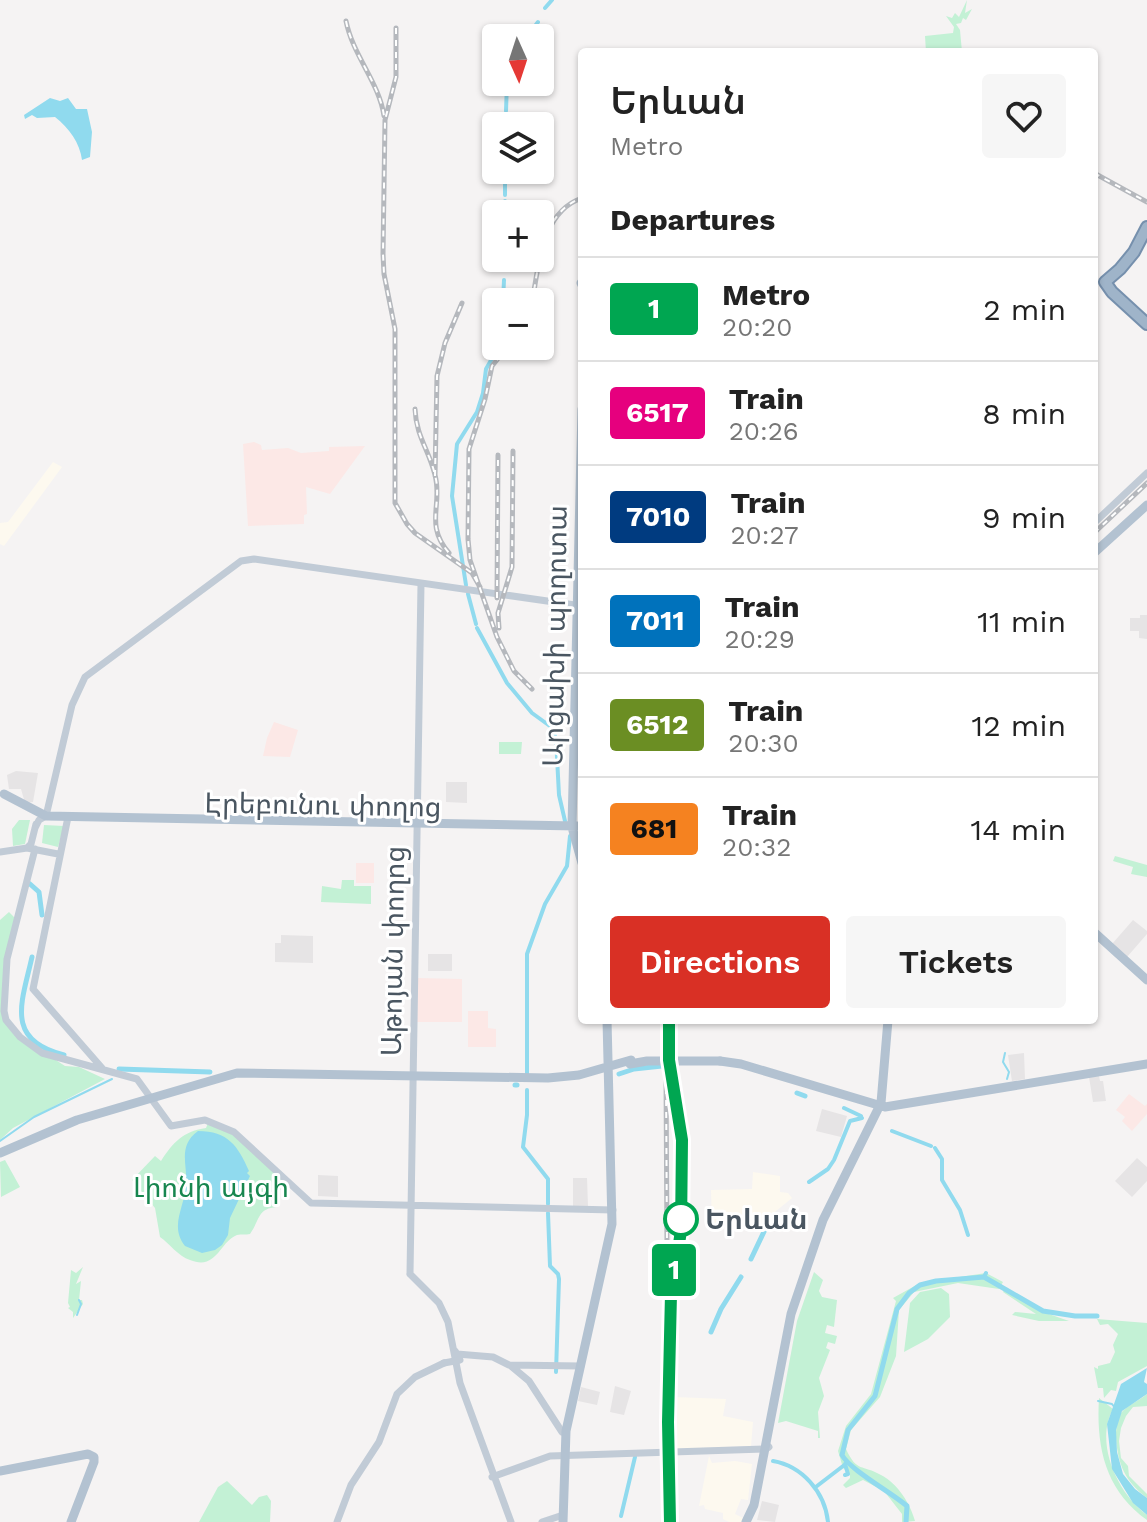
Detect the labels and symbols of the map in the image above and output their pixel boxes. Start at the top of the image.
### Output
north arrow [482,24,554,96]
street label: Արցախի պողոտա [536,505,574,767]
street label: Էրեբունու փողոց [204,786,442,824]
street label: Աթոյան փողոց [375,845,411,1057]
park label: Լիոնի այգի [133,1171,289,1204]
marker: Երևան [664,1202,698,1236]
place label: Երևան [705,1203,808,1236]
line badge: 1 [648,1244,700,1296]

